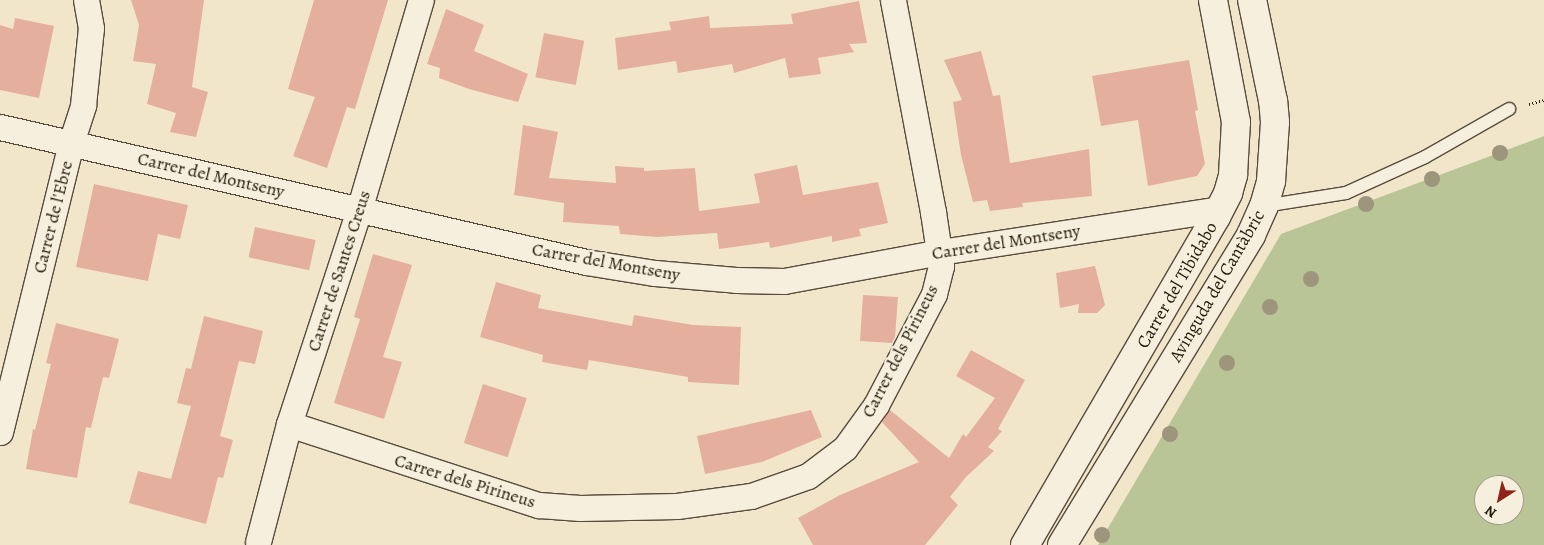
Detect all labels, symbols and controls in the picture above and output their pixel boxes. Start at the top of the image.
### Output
street label: Carrer del Montseny [136,148,286,202]
street label: Carrer de l'Ebre [29,158,77,276]
street label: Carrer de Santes Creus [303,188,375,354]
street label: Avinguda del Cantàbric [1165,206,1269,366]
street label: Carrer del Tibidabo [1132,218,1222,352]
street label: Carrer del Montseny [930,220,1082,264]
street label: Carrer del Montseny [530,238,682,286]
street label: Carrer dels Pirineus [857,281,943,421]
street label: Carrer dels Pirineus [392,449,538,513]
north arrow [1474,475,1524,525]
text: N [1481,501,1500,523]

